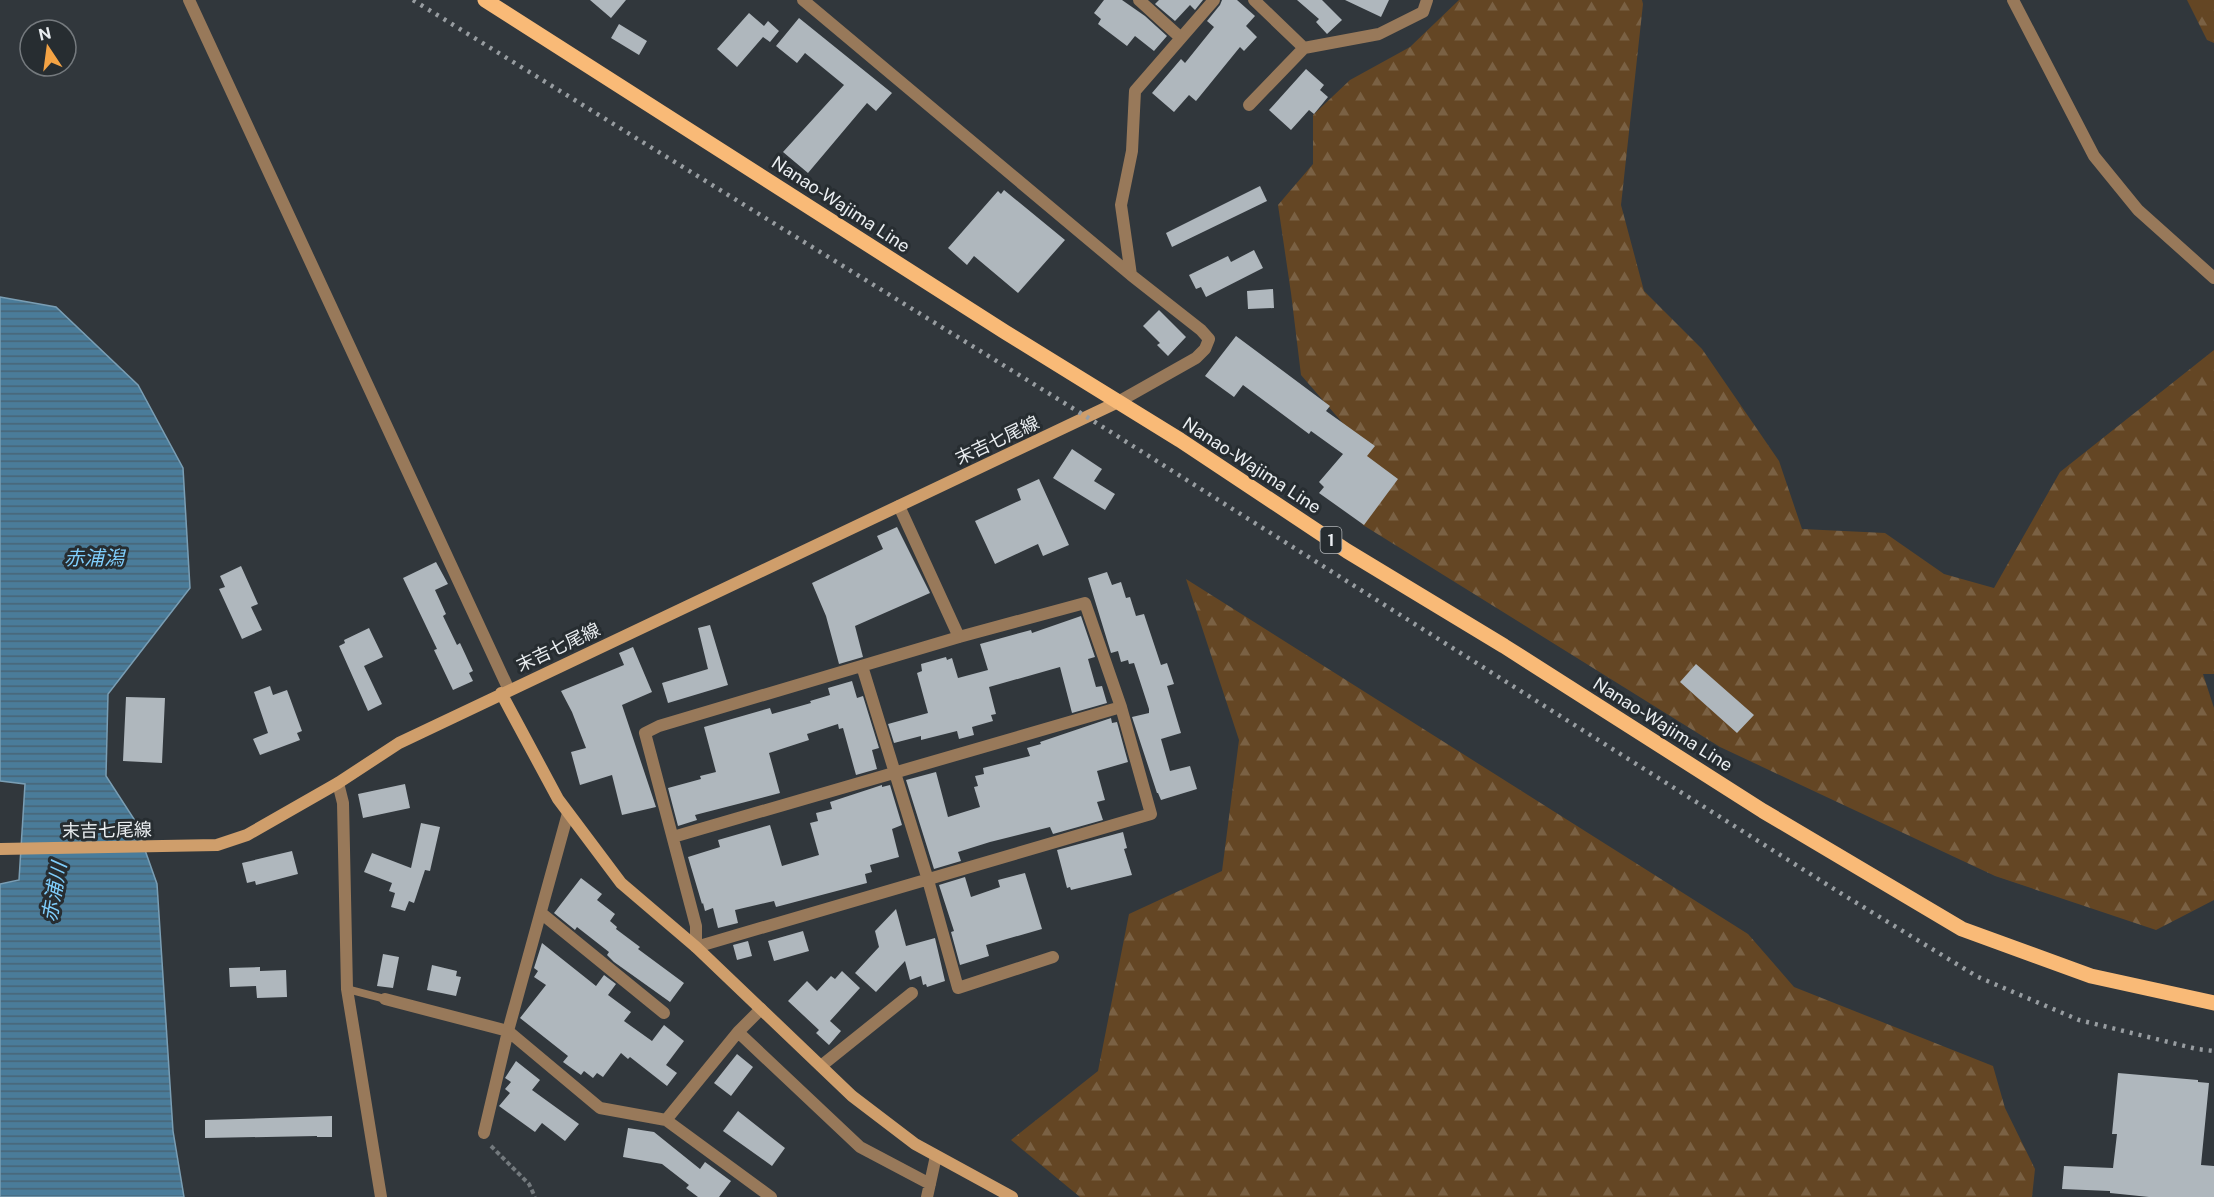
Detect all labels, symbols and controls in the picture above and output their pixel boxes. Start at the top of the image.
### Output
north arrow [18,18,78,78]
text: N [37,23,53,45]
street label: Nanao-Wajima Line [768,151,914,257]
street label: 末吉七尾線 [952,411,1042,469]
street label: Nanao-Wajima Line [1179,412,1325,518]
road number: 1 [1320,527,1342,553]
water label: 赤浦潟 [64,546,127,570]
street label: 末吉七尾線 [513,618,603,676]
street label: Nanao-Wajima Line [1589,673,1737,775]
street label: 末吉七尾線 [62,819,152,841]
water label: 赤浦川 [37,858,71,924]

